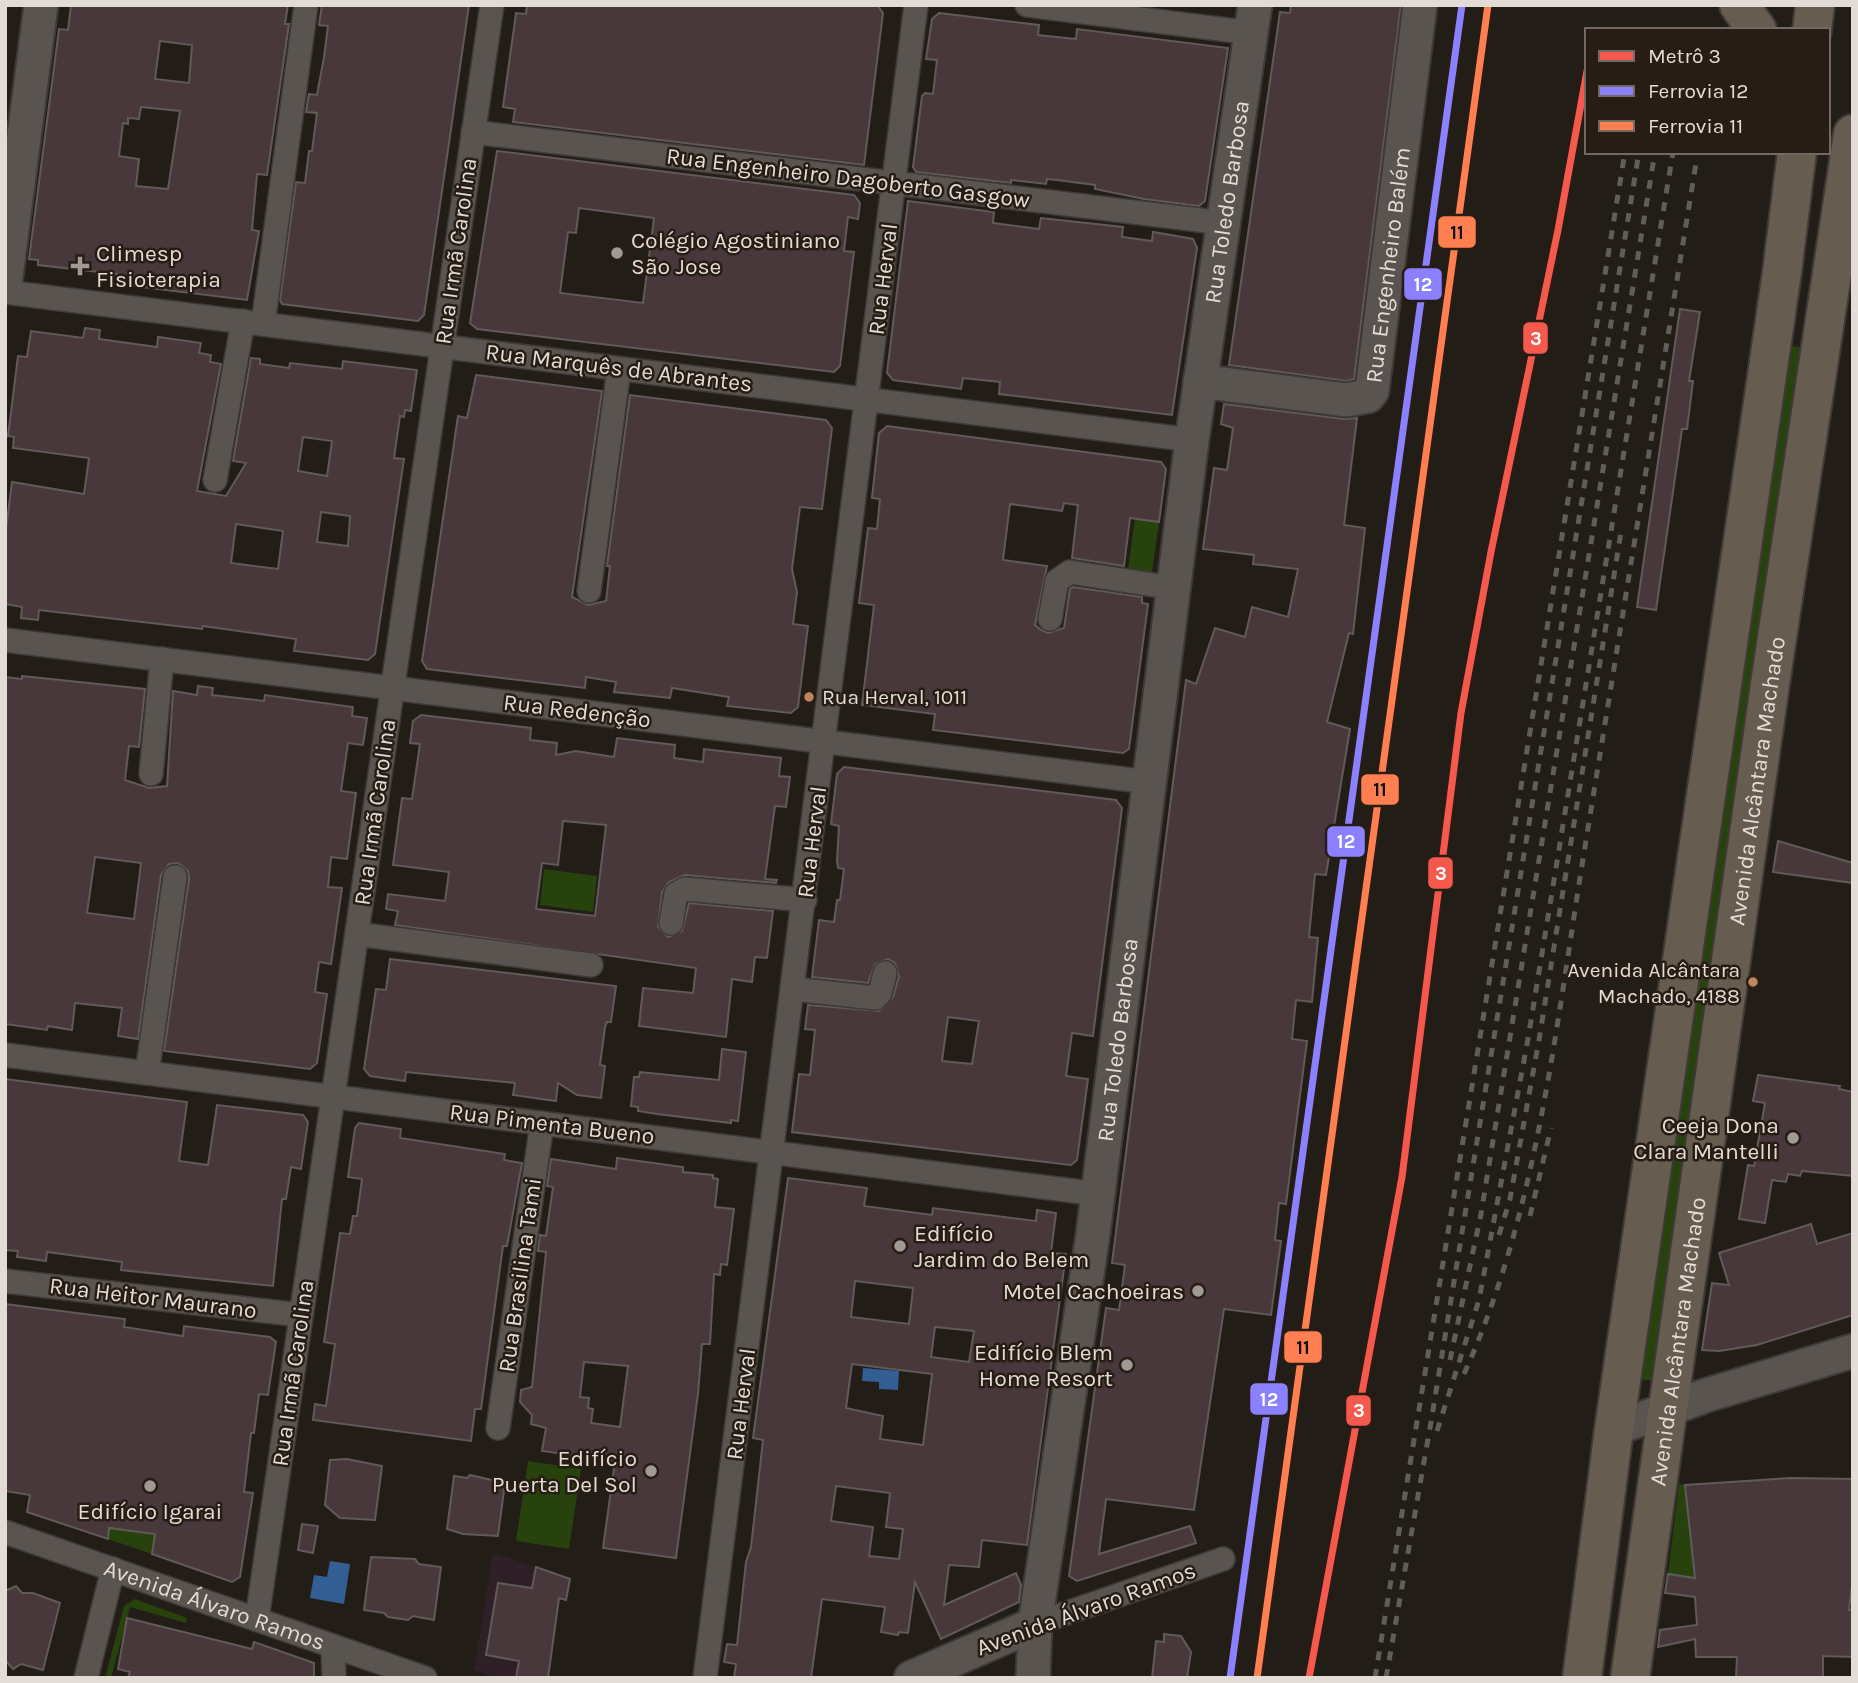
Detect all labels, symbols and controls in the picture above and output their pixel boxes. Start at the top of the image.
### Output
legend [1585,28,1830,154]
text: Metrô 3 [1648,44,1721,68]
text: Ferrovia 12 [1648,79,1748,103]
street label: Rua Toledo Barbosa [1198,99,1255,305]
text: Ferrovia 11 [1648,114,1743,138]
street label: Rua Engenheiro Dagoberto Gasgow [665,142,1032,214]
street label: Rua Engenheiro Balém [1360,146,1416,384]
street label: Rua Irmã Carolina [430,156,482,346]
line badge: 11 [1437,215,1477,249]
street label: Rua Herval [863,222,903,336]
text: 11 [1450,222,1464,244]
place label: Colégio Agostiniano São Jose [631,227,840,280]
place label: Climesp Fisioterapia [96,240,221,293]
marker: Colégio Agostiniano São Jose [609,245,625,261]
marker: Climesp Fisioterapia [70,256,90,276]
line badge: 12 [1403,267,1443,301]
text: 12 [1414,274,1432,296]
line badge: 3 [1522,321,1549,355]
text: 3 [1530,328,1542,350]
street label: Rua Marquês de Abrantes [484,338,754,398]
street label: Avenida Alcântara Machado [1723,635,1790,927]
place label: Rua Herval, 1011 [822,685,967,709]
street label: Rua Redenção [502,689,652,733]
marker: Rua Herval, 1011 [802,690,816,704]
street label: Rua Irmã Carolina [349,717,401,907]
line badge: 11 [1360,773,1400,806]
text: 11 [1373,779,1387,801]
street label: Rua Herval [792,785,832,899]
line badge: 12 [1326,825,1366,858]
text: 12 [1337,831,1355,853]
line badge: 3 [1427,856,1454,890]
text: 3 [1435,863,1447,885]
street label: Rua Toledo Barbosa [1091,937,1143,1143]
place label: Avenida Alcântara Machado, 4188 [1568,958,1740,1008]
marker: Avenida Alcântara Machado, 4188 [1746,975,1760,989]
street label: Rua Pimenta Bueno [448,1098,656,1150]
place label: Ceeja Dona Clara Mantelli [1633,1112,1779,1165]
marker: Ceeja Dona Clara Mantelli [1785,1130,1801,1146]
street label: Rua Brasilina Tami [493,1176,547,1374]
street label: Avenida Alcântara Machado [1644,1195,1711,1487]
place label: Edifício Jardim do Belem [914,1220,1089,1273]
marker: Edifício Jardim do Belem [892,1238,908,1254]
street label: Rua Heitor Maurano [48,1272,258,1324]
street label: Rua Irmã Carolina [267,1278,319,1468]
place label: Motel Cachoeiras [1003,1278,1184,1305]
marker: Motel Cachoeiras [1190,1283,1206,1299]
line badge: 11 [1283,1330,1323,1364]
text: 11 [1296,1337,1310,1359]
place label: Edifício Blem Home Resort [974,1339,1113,1392]
street label: Rua Herval [721,1347,761,1461]
marker: Edifício Blem Home Resort [1119,1357,1135,1373]
line badge: 12 [1249,1382,1289,1416]
text: 12 [1260,1389,1278,1411]
line badge: 3 [1345,1394,1372,1427]
text: 3 [1353,1400,1365,1422]
place label: Edifício Puerta Del Sol [492,1445,637,1498]
marker: Edifício Puerta Del Sol [643,1463,659,1479]
marker: Edifício Igarai [142,1478,158,1494]
place label: Edifício Igarai [78,1498,222,1525]
street label: Avenida Álvaro Ramos [101,1554,329,1656]
street label: Avenida Álvaro Ramos [973,1557,1199,1661]

